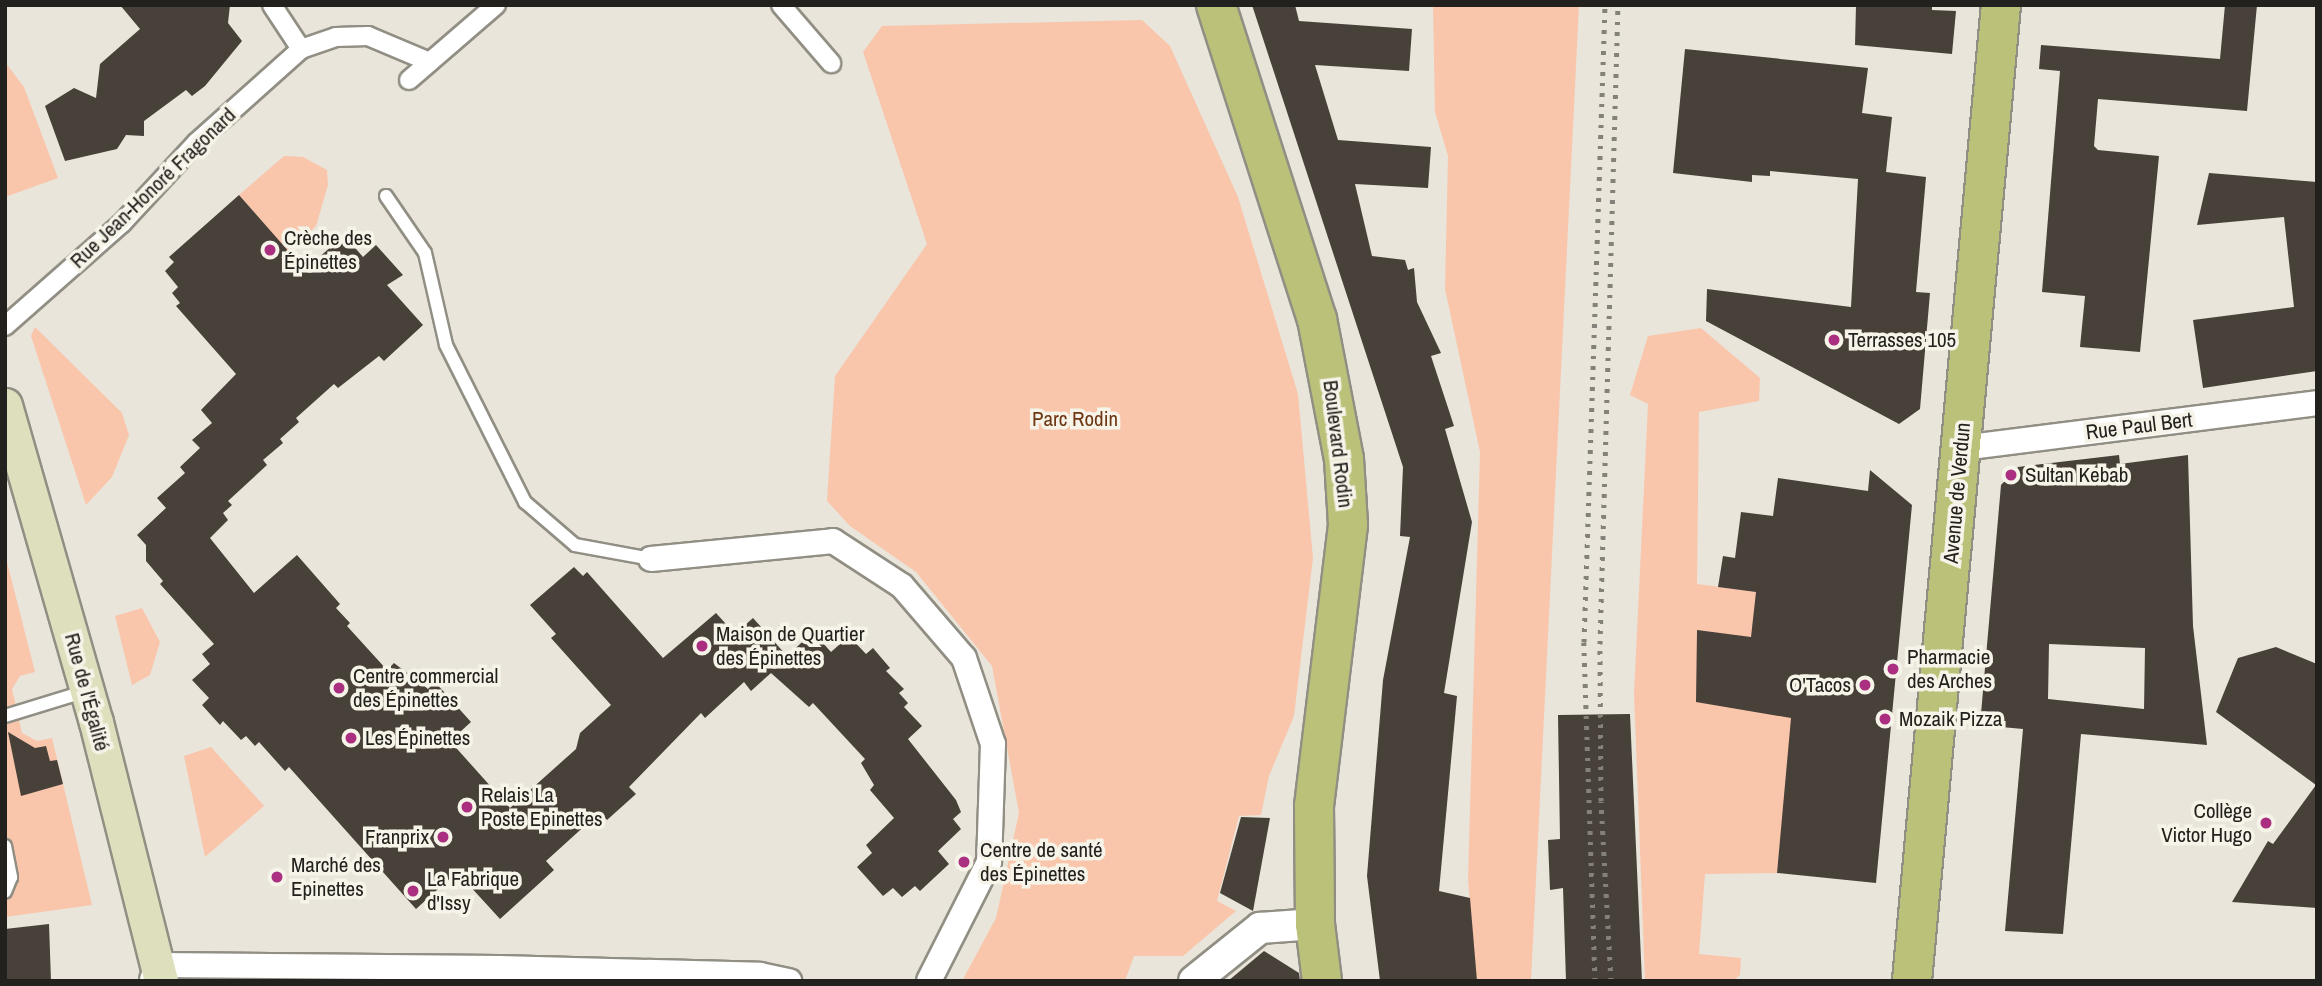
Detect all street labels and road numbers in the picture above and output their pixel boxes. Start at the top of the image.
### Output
street label: Rue Jean-Honoré Fragonard [65,102,241,274]
street label: Boulevard Rodin [1318,379,1358,509]
street label: Rue Paul Bert [2084,407,2194,445]
street label: Avenue de Verdun [1938,421,1976,565]
street label: Rue de l'Égalité [59,630,115,754]

